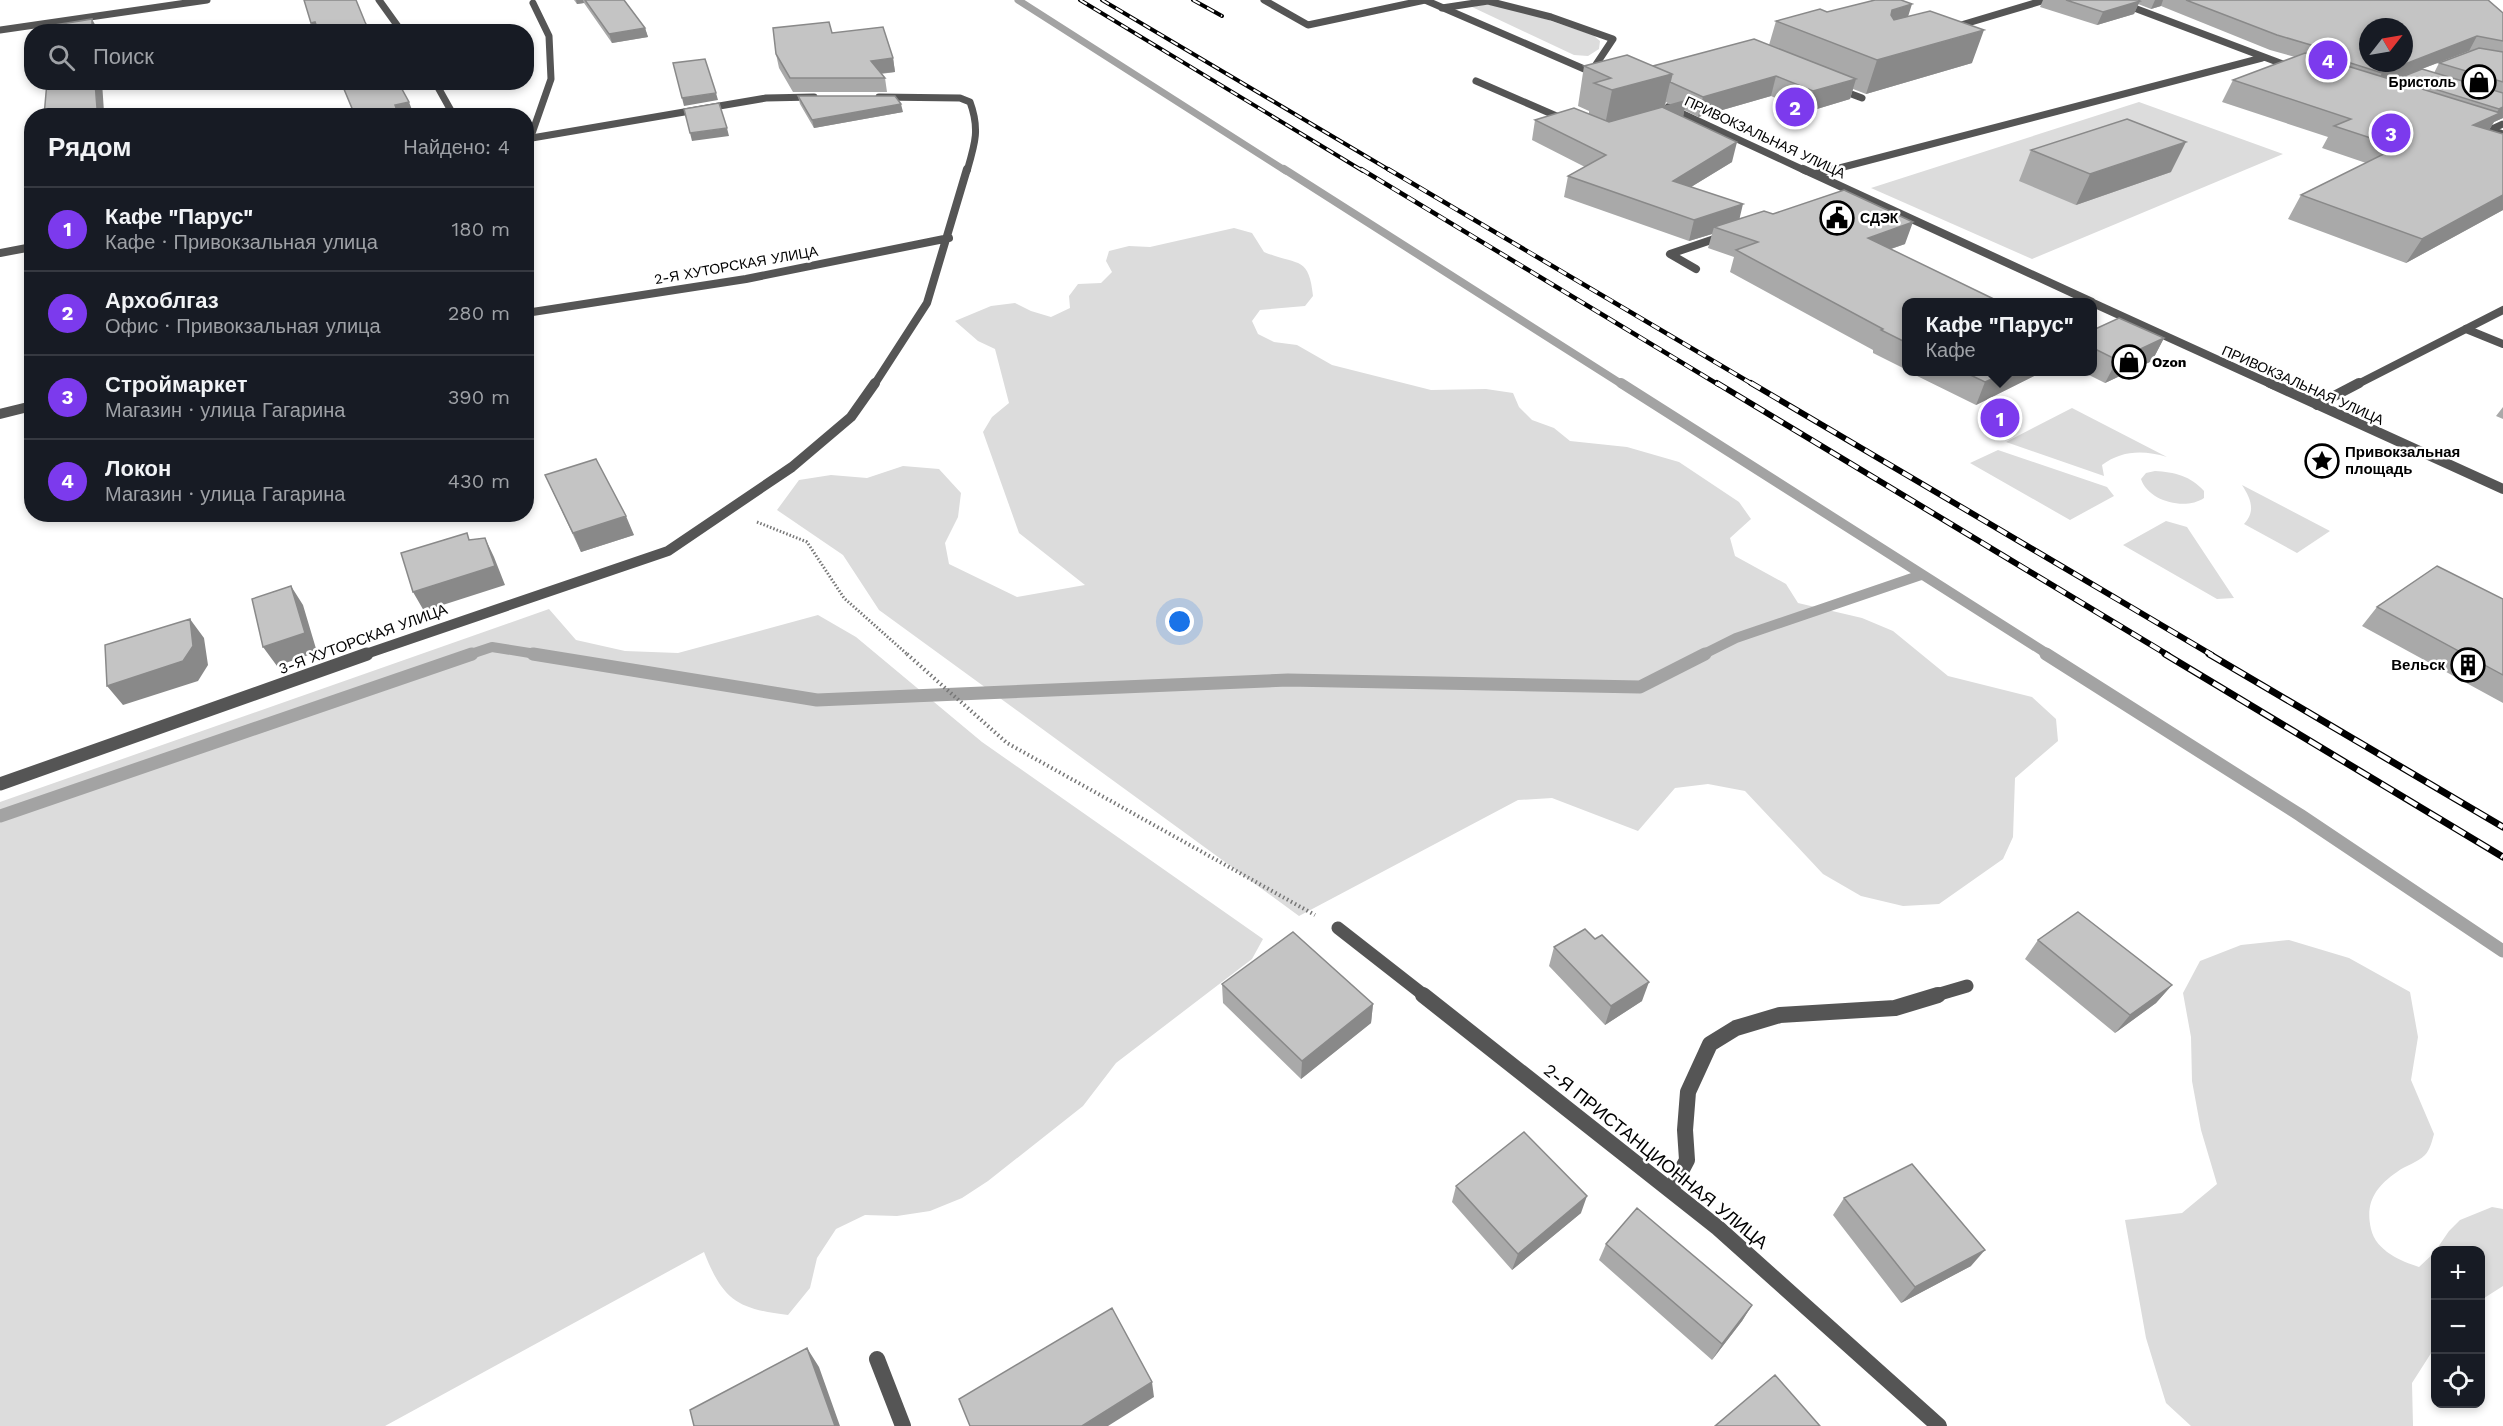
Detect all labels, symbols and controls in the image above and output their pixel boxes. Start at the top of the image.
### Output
north arrow [2359,18,2413,72]
search box [24,24,534,90]
pin: 4 [2308,38,2348,82]
icon: search [45,41,78,74]
text: Поиск [93,44,154,69]
shop icon: Бристоль [2461,64,2497,100]
place label: Бристоль [2389,74,2456,90]
pin: 2 [1776,84,1814,130]
street label: ПРИВОКЗАЛЬНАЯ УЛИЦА [1682,93,1848,182]
pin: 3 [2372,110,2410,156]
text: Рядом [48,132,131,162]
text: Найдено: 4 [403,135,510,159]
public building icon: СДЭК [1819,200,1855,236]
text: Кафе "Парус" [105,204,253,229]
place label: СДЭК [1860,210,1899,226]
text: 1 [63,217,72,241]
text: 180 m [452,217,510,241]
text: Кафе · Привокзальная улица [105,230,378,254]
street label: 2-Я ХУТОРСКАЯ УЛИЦА [653,243,820,287]
text: Архоблгаз [105,288,219,313]
popup [1902,298,2097,376]
text: 2 [62,301,73,325]
text: 280 m [448,301,510,325]
text: Кафе "Парус" [1925,312,2074,337]
text: Офис · Привокзальная улица [105,314,381,338]
text: Кафе [1925,338,1976,362]
street label: ПРИВОКЗАЛЬНАЯ УЛИЦА [2220,342,2387,428]
shop icon: Ozon [2111,344,2147,380]
place label: Ozon [2152,354,2187,370]
text: Строймаркет [105,372,247,397]
text: 3 [62,385,73,409]
text: 390 m [448,385,510,409]
pin: 1 [1980,396,2020,440]
text: Магазин · улица Гагарина [105,398,345,422]
place icon: Привокзальная площадь [2304,443,2340,479]
place label: Привокзальная площадь [2345,443,2460,478]
text: Локон [105,456,171,481]
text: 4 [61,469,74,493]
text: 430 m [448,469,510,493]
text: Магазин · улица Гагарина [105,482,345,506]
street label: 3-Я ХУТОРСКАЯ УЛИЦА [276,600,450,678]
your location [1165,607,1194,636]
building icon: Вельск [2450,647,2486,683]
place label: Вельск [2391,656,2445,674]
street label: 2-Я ПРИСТАНЦИОННАЯ УЛИЦА [1540,1059,1772,1253]
map controls [2431,1246,2485,1408]
button: + [2431,1246,2485,1300]
button: − [2431,1300,2485,1354]
button: locate [2431,1354,2485,1408]

